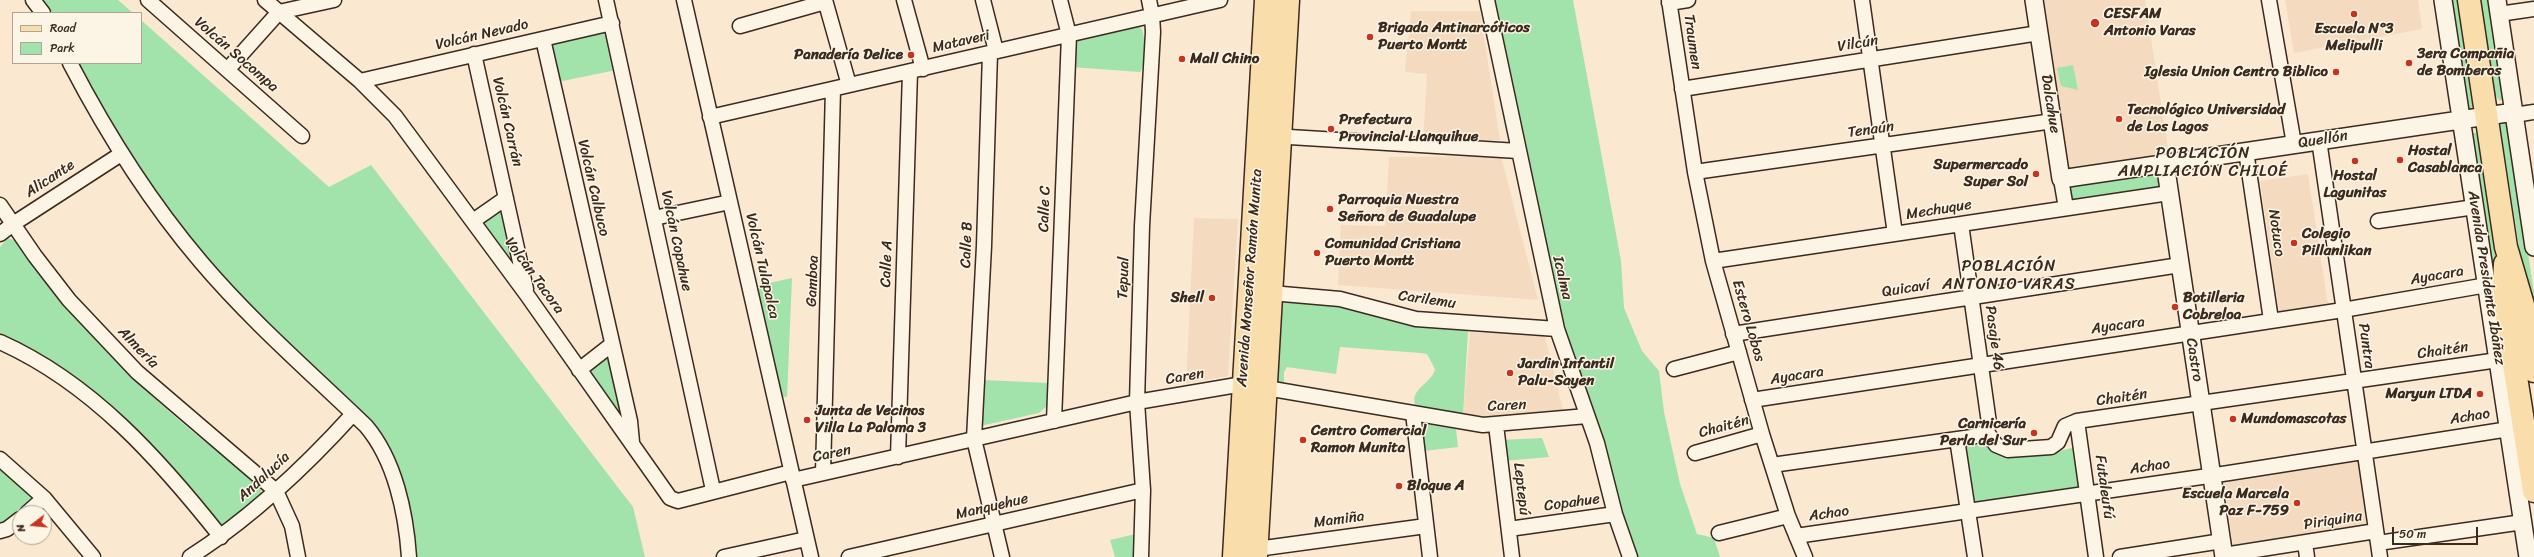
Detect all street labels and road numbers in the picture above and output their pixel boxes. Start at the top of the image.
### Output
street label: Traumen [1679,13,1705,71]
street label: Volcán Socompa [190,14,282,96]
street label: Volcán Nevado [434,16,530,54]
street label: Mataveri [931,27,991,57]
street label: Vilcún [1836,32,1880,56]
street label: Dalcahue [2036,73,2064,135]
street label: Volcán Carrán [488,75,526,169]
street label: Tenaún [1847,118,1895,142]
street label: Quellón [2297,127,2349,153]
street label: Volcán Calbuco [573,138,613,238]
street label: Alicante [22,156,78,202]
street label: Avenida Monseñor Ramón Munita [1233,168,1267,388]
street label: Calle C [1035,185,1055,233]
street label: Volcán Copahue [657,189,695,293]
street label: Avenida Presidente Ibáñez [2463,190,2509,366]
street label: Mechuque [1905,196,1973,224]
street label: Notuco [2264,208,2288,258]
street label: Volcán Tulapalca [741,211,783,321]
street label: Calle B [957,221,977,269]
street label: Volcán Tacora [500,234,568,318]
street label: Calle A [877,240,897,288]
street label: Icalma [1548,254,1576,302]
street label: Gamboa [803,255,823,307]
street label: Tepual [1114,256,1134,300]
street label: Ayacara [2409,262,2465,290]
street label: Quicaví [1881,276,1931,302]
street label: Estero Lobos [1728,278,1768,364]
street label: Carilemu [1397,287,1457,313]
street label: Pasaje 46 [1981,305,2007,371]
street label: Ayacara [2090,313,2146,339]
street label: Puntra [2354,322,2378,370]
street label: Almería [114,323,162,373]
street label: Castro [2182,337,2206,383]
street label: Chaitén [2416,339,2470,363]
street label: Ayacara [1769,363,1825,389]
street label: Caren [1164,365,1206,389]
street label: Chaitén [2095,386,2149,410]
street label: Caren [1487,396,1527,416]
street label: Achao [2449,405,2491,429]
street label: Chaitén [1697,412,1751,442]
street label: Caren [811,441,853,467]
street label: Andalucía [234,448,294,506]
street label: Futaleufú [2091,454,2117,520]
street label: Achao [2129,455,2171,479]
street label: Leptepú [1509,462,1533,516]
street label: Manquehue [954,490,1030,524]
street label: Copahue [1543,490,1601,516]
street label: Achao [1808,502,1850,526]
street label: Mamiña [1312,508,1366,532]
street label: Piriquina [2303,508,2363,534]

